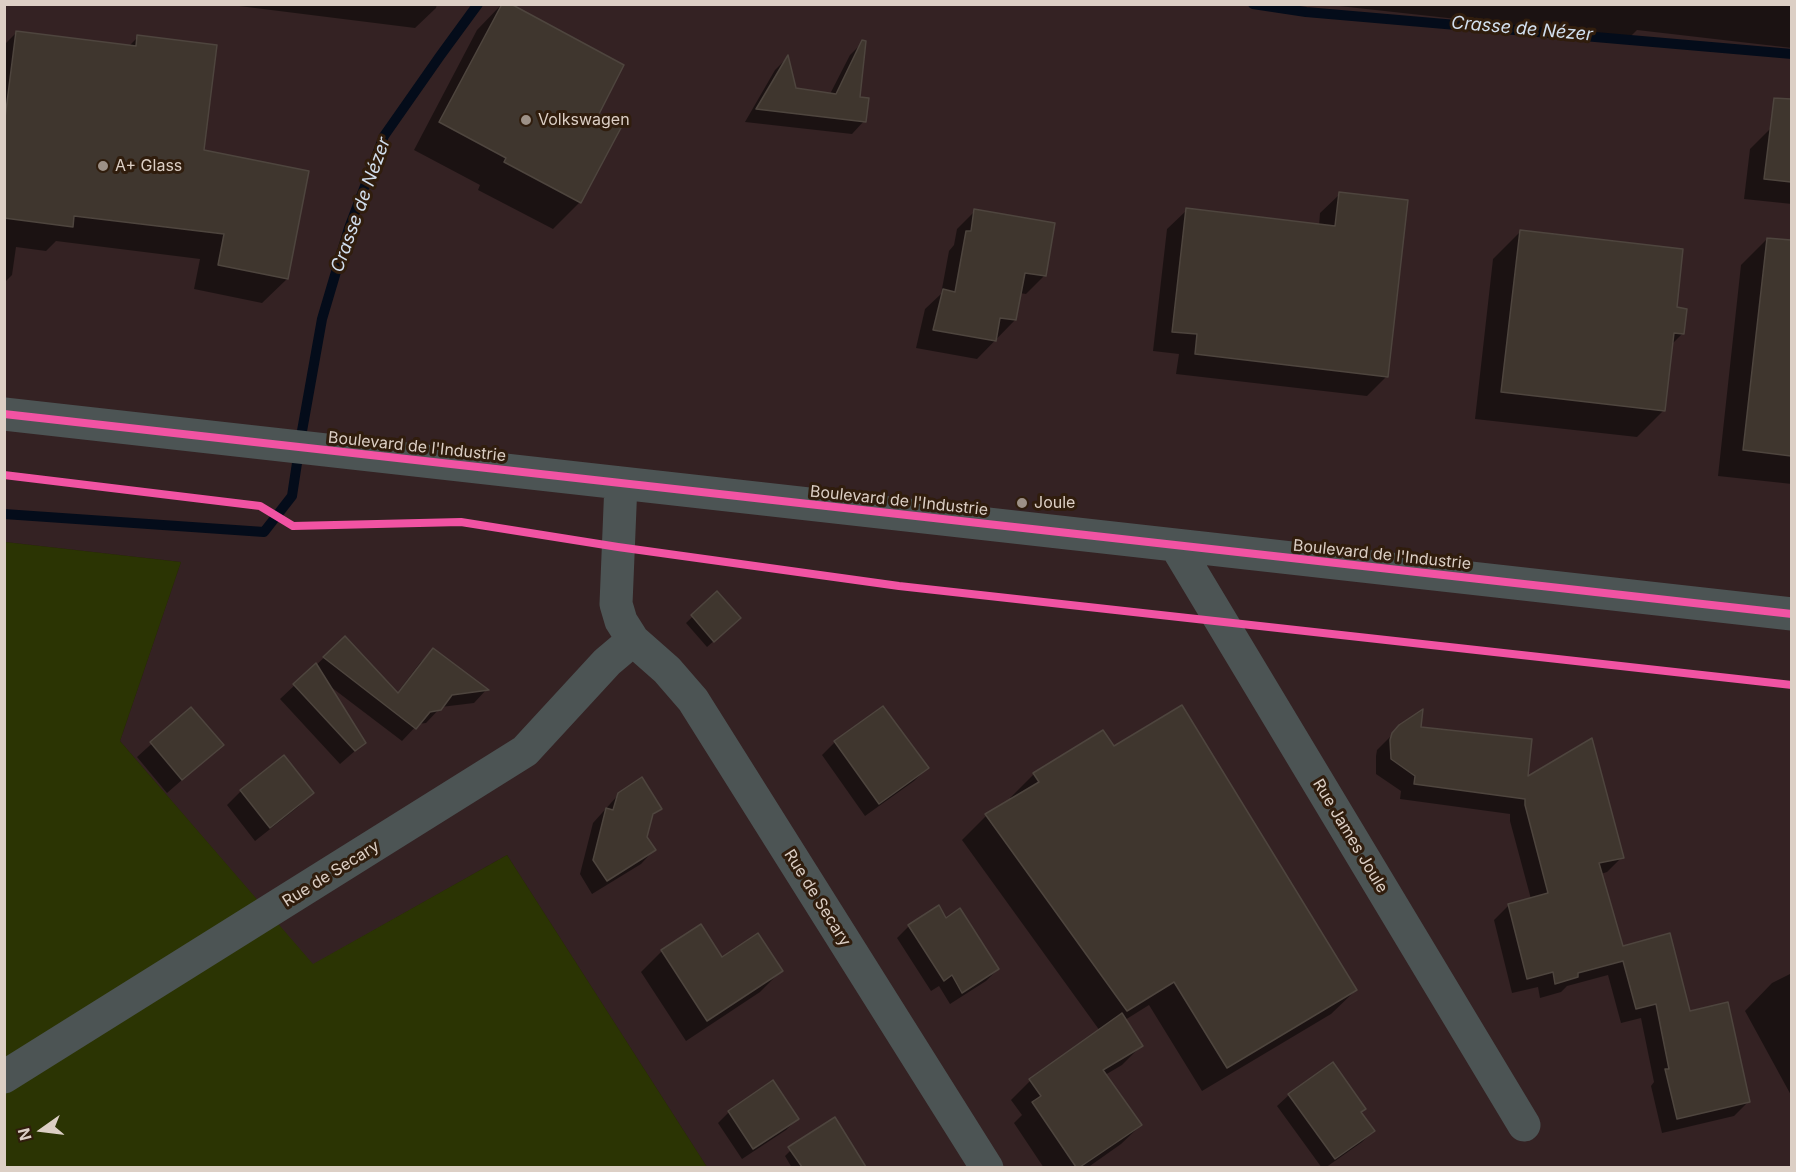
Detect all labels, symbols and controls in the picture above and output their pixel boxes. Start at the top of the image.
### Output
water label: Crasse de Nézer [1450,12,1594,46]
place label: Volkswagen [538,110,630,130]
marker: Volkswagen [519,113,533,127]
water label: Crasse de Nézer [327,135,395,275]
place label: A+ Glass [115,156,182,176]
marker: A+ Glass [96,159,110,173]
street label: Boulevard de l'Industrie [327,428,507,466]
street label: Boulevard de l'Industrie [809,482,989,520]
place label: Joule [1034,493,1075,513]
marker: Joule [1015,496,1029,510]
street label: Boulevard de l'Industrie [1292,536,1472,574]
street label: Rue James Joule [1308,776,1392,896]
street label: Rue de Secary [279,837,383,911]
street label: Rue de Secary [780,846,854,950]
north arrow [12,1100,72,1160]
text: N [13,1126,36,1143]

